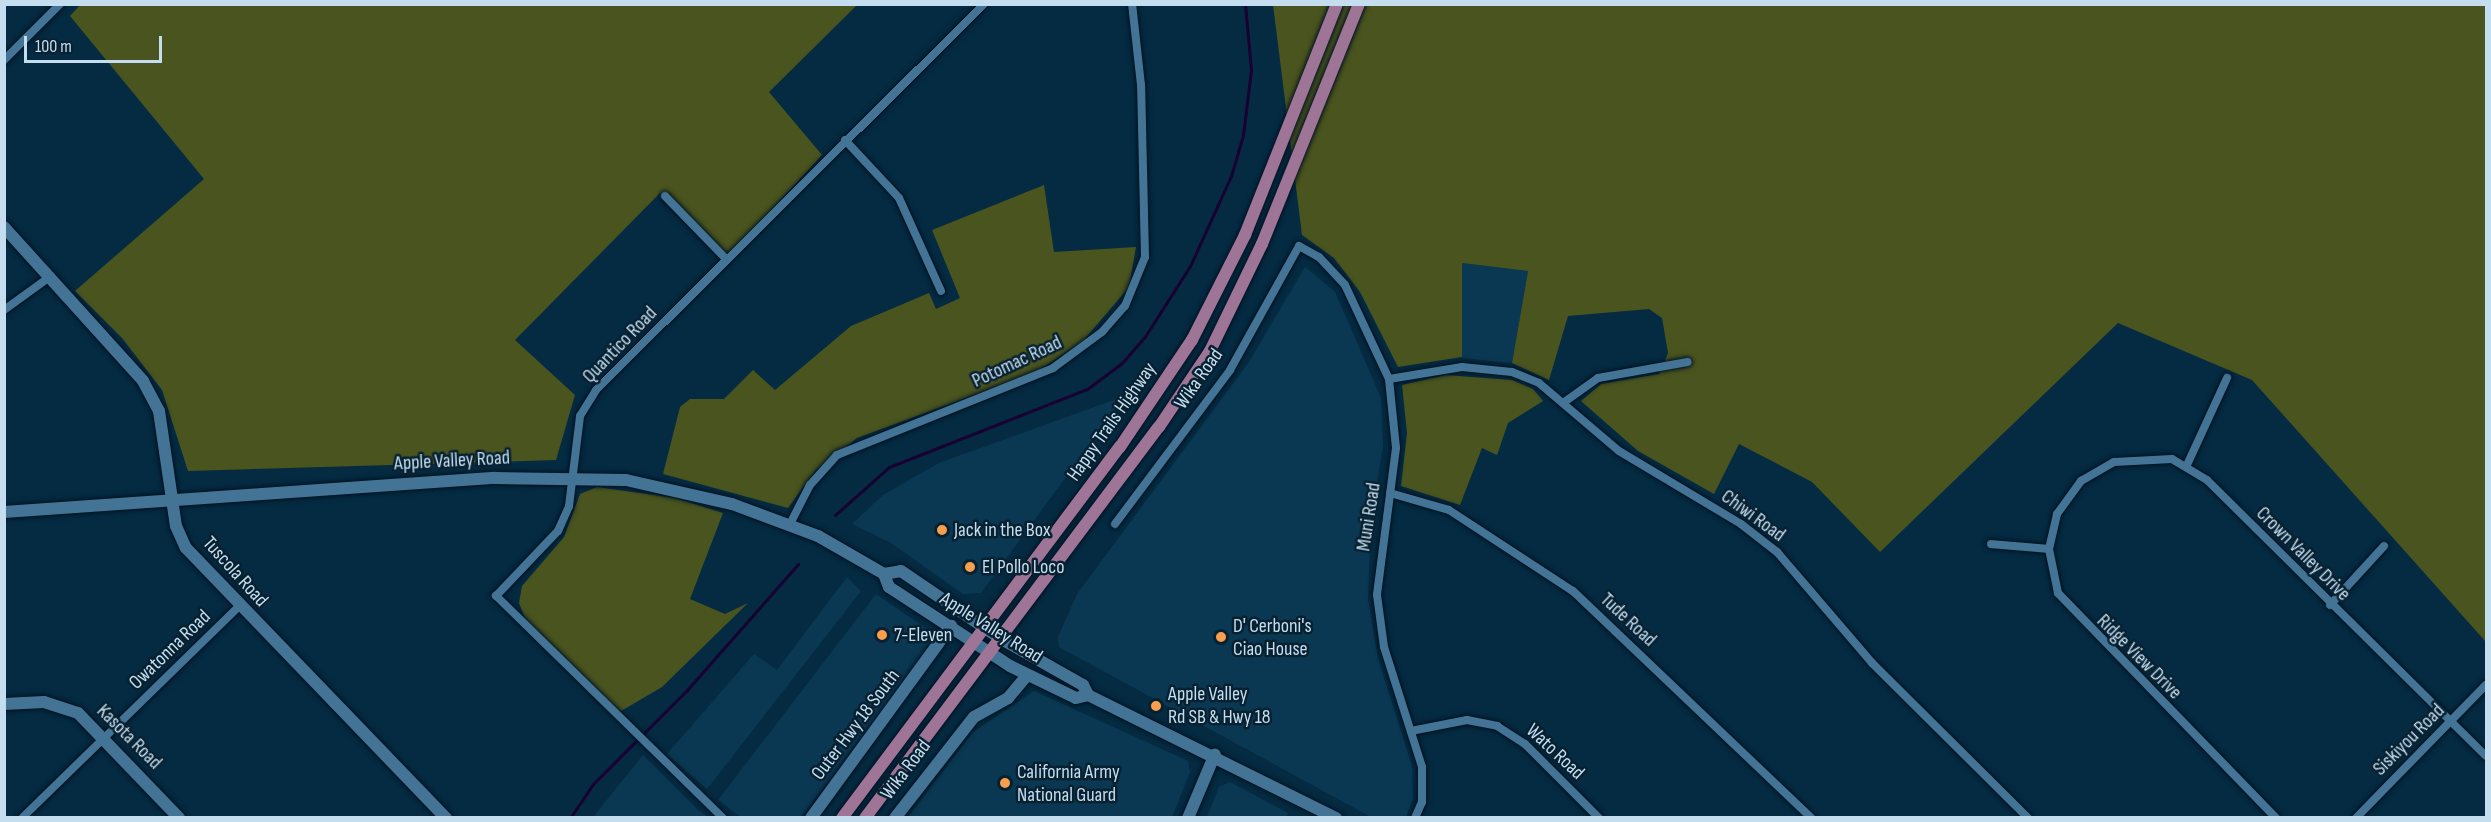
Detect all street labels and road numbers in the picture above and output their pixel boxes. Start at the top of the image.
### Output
street label: Quantico Road [578,302,662,388]
street label: Potomac Road [968,331,1066,393]
street label: Wika Road [1170,344,1228,414]
street label: Happy Trails Highway [1062,358,1162,486]
street label: Apple Valley Road [393,446,511,476]
street label: Muni Road [1352,481,1386,553]
street label: Chiwi Road [1716,485,1790,547]
street label: Crown Valley Drive [2251,502,2355,606]
street label: Tuscola Road [197,532,273,612]
street label: Apple Valley Road [935,587,1047,669]
street label: Tude Road [1595,588,1661,652]
street label: Owatonna Road [124,605,216,695]
street label: Ridge View Drive [2091,609,2187,705]
street label: Outer Hwy 18 South [807,665,905,785]
street label: Kasota Road [91,699,167,775]
street label: Siskiyou Road [2368,699,2450,781]
street label: Wato Road [1521,719,1589,785]
street label: Wika Road [876,735,936,805]

